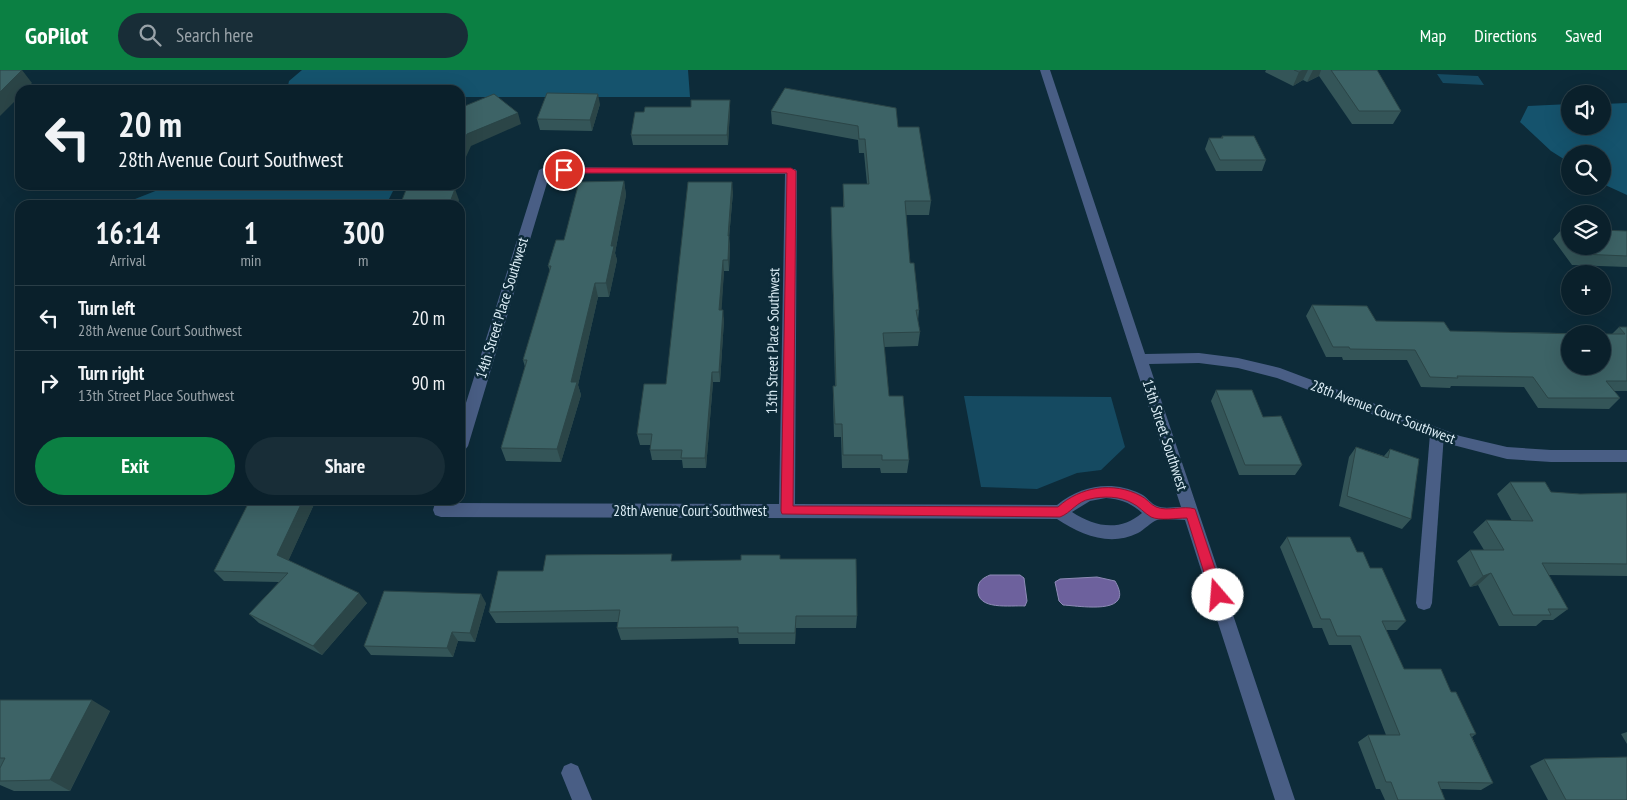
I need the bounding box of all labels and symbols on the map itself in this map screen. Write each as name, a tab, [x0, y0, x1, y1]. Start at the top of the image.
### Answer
pin	[543, 149, 585, 191]
street label: 14th Street Place Southwest	[471, 235, 532, 381]
street label: 13th Street Place Southwest	[762, 268, 783, 414]
street label: 28th Avenue Court Southwest	[1308, 375, 1458, 448]
street label: 13th Street Southwest	[1139, 377, 1192, 493]
street label: 28th Avenue Court Southwest	[613, 501, 767, 520]
position arrow	[1191, 568, 1243, 620]

